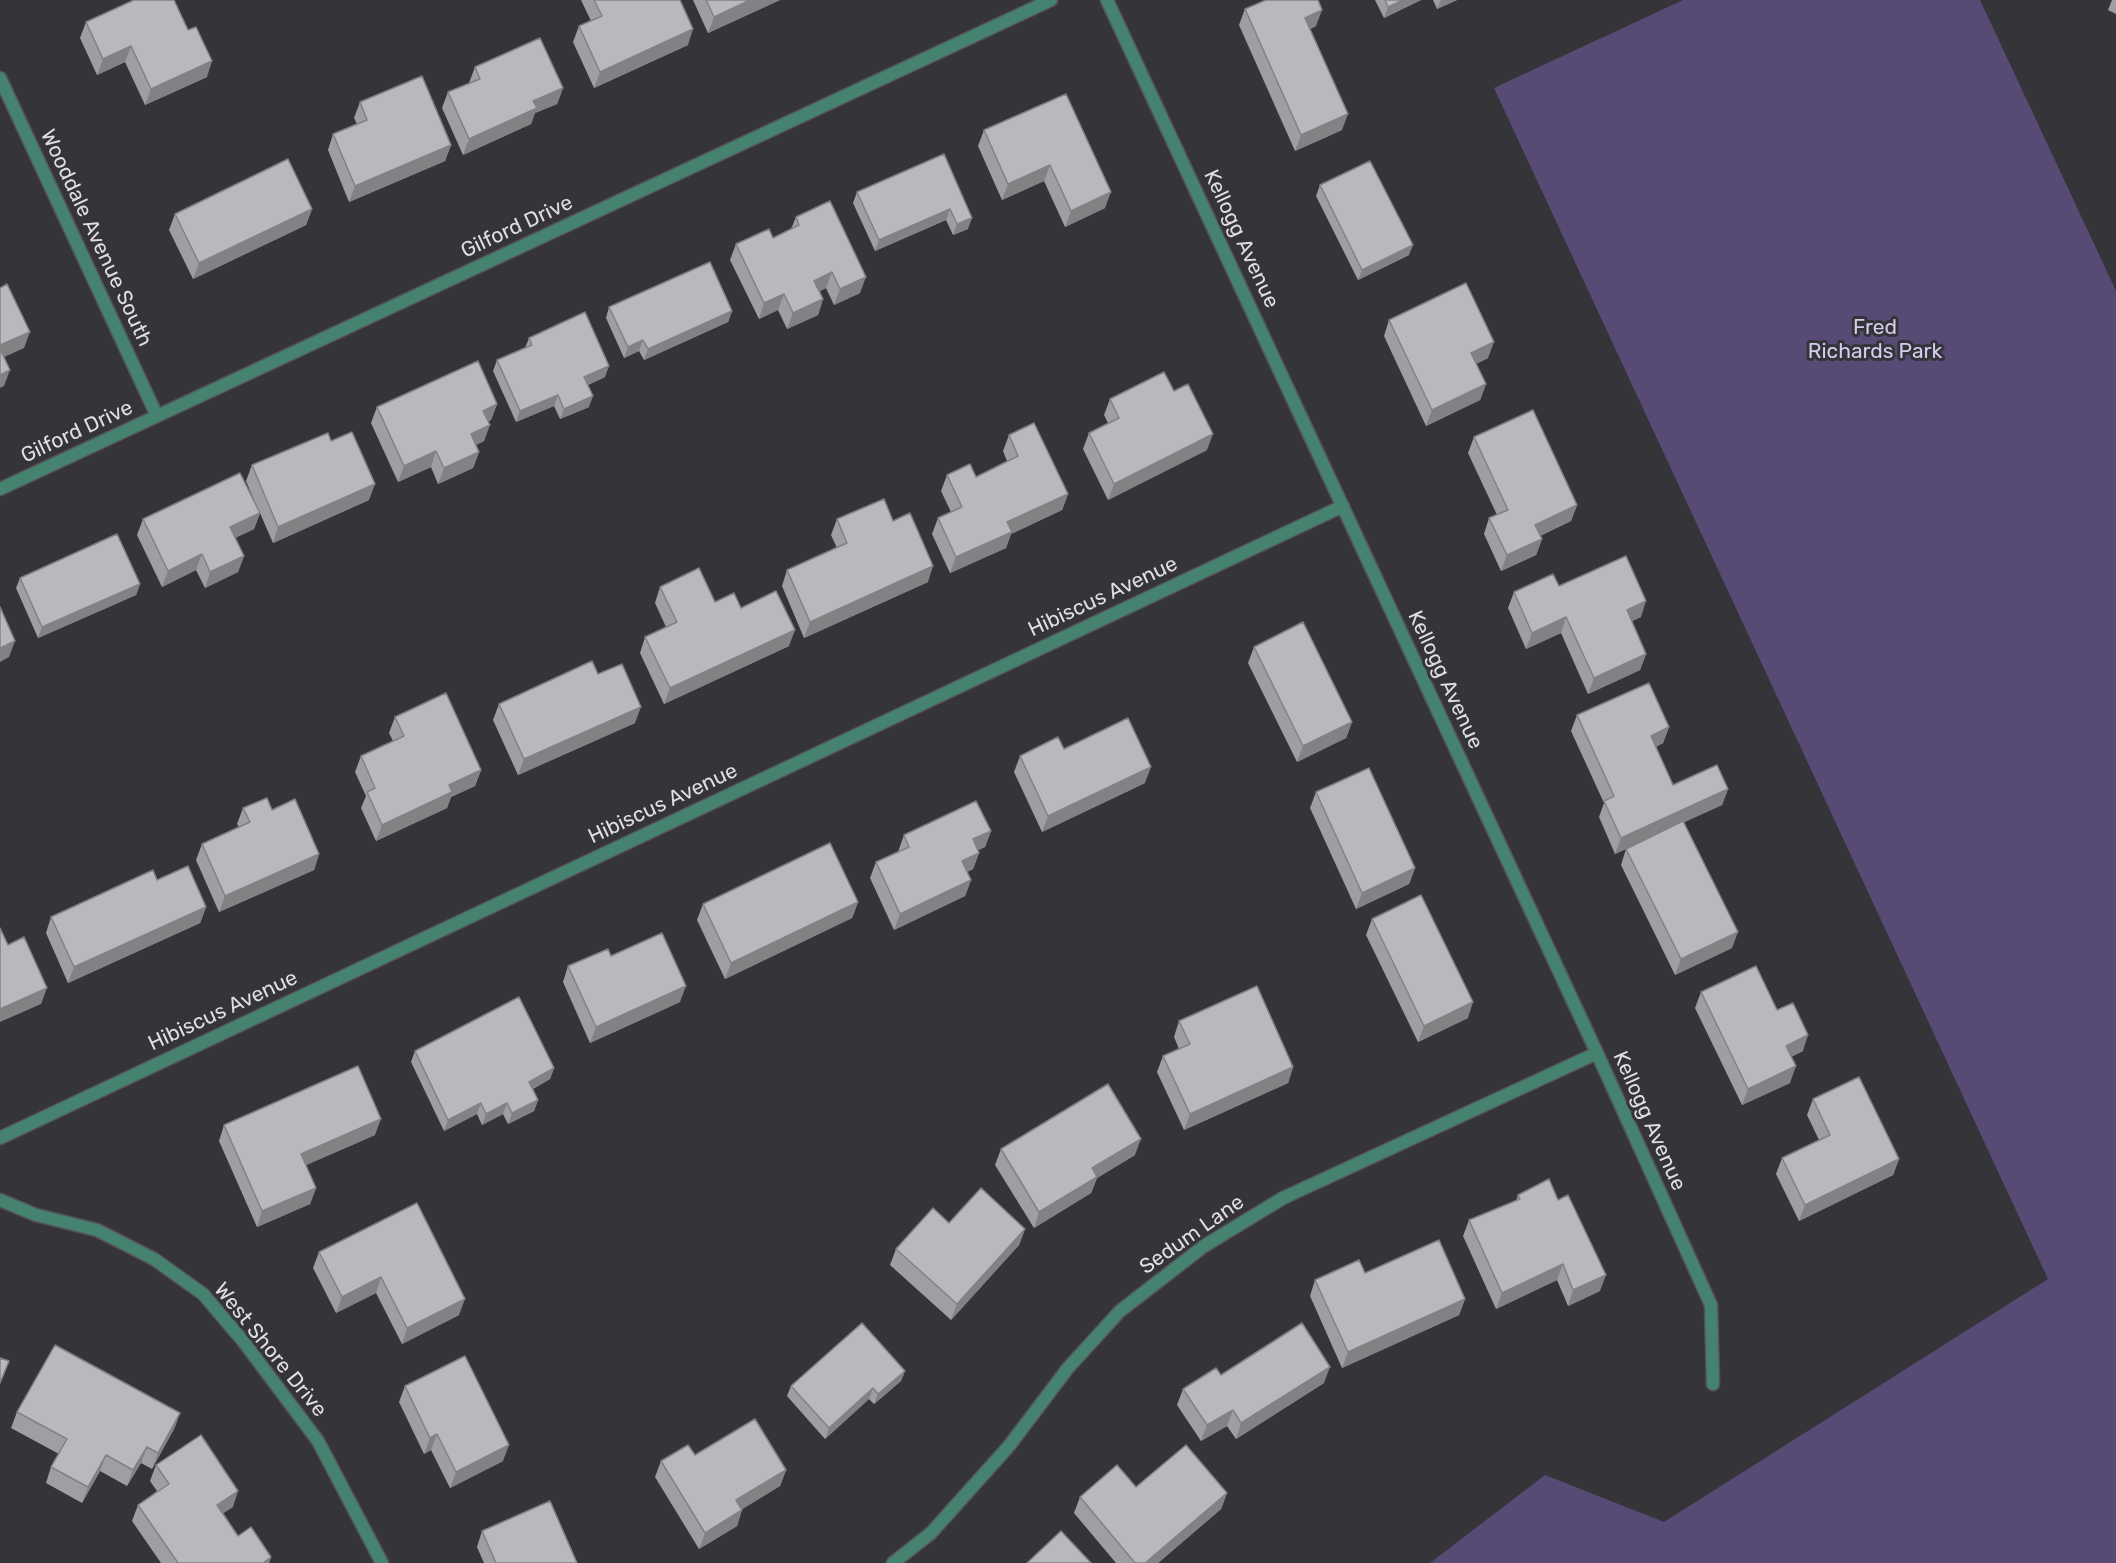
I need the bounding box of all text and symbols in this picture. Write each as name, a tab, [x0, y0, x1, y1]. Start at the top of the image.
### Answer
street label: Wooddale Avenue South	[35, 125, 157, 351]
street label: Kellogg Avenue	[1198, 166, 1284, 312]
street label: Gilford Drive	[457, 190, 577, 264]
park label: Fred Richards Park	[1808, 315, 1942, 365]
street label: Gilford Drive	[17, 395, 137, 469]
street label: Hibiscus Avenue	[1024, 551, 1182, 643]
street label: Kellogg Avenue	[1402, 607, 1488, 753]
street label: Hibiscus Avenue	[584, 758, 742, 850]
street label: Hibiscus Avenue	[144, 965, 302, 1057]
street label: Kellogg Avenue	[1607, 1047, 1691, 1195]
street label: Sedum Lane	[1135, 1190, 1249, 1280]
street label: West Shore Drive	[208, 1278, 332, 1422]

